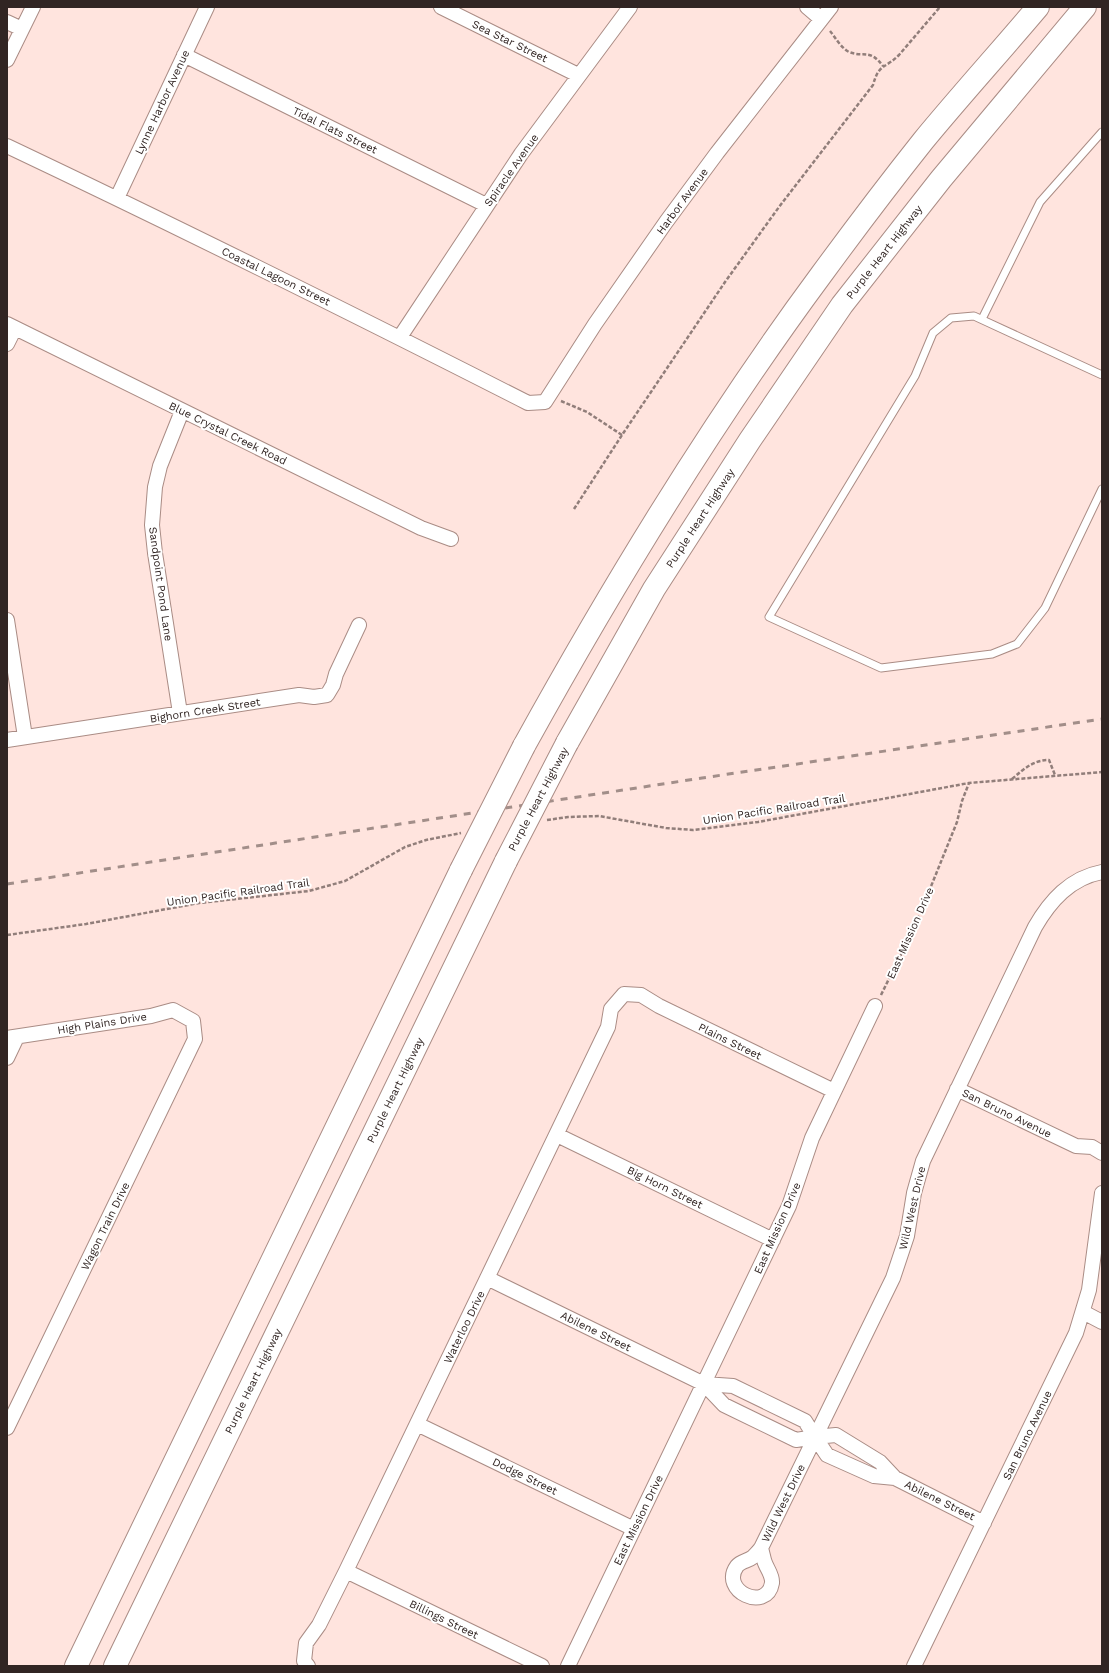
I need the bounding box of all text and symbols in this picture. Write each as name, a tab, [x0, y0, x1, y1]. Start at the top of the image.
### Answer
street label: Sea Star Street	[470, 18, 550, 65]
street label: Lynne Harbor Avenue	[133, 48, 192, 156]
street label: Tidal Flats Street	[290, 104, 380, 157]
street label: Spiracle Avenue	[482, 132, 541, 209]
street label: Harbor Avenue	[654, 166, 711, 237]
street label: Purple Heart Highway	[844, 202, 925, 302]
street label: Coastal Lagoon Street	[219, 244, 333, 309]
street label: Blue Crystal Creek Road	[167, 399, 289, 468]
street label: Purple Heart Highway	[663, 466, 738, 570]
street label: Sandpoint Pond Lane	[146, 526, 175, 642]
street label: Bighorn Creek Street	[149, 695, 262, 726]
street label: Purple Heart Highway	[506, 745, 571, 853]
street label: Union Pacific Railroad Trail	[702, 792, 847, 827]
street label: Union Pacific Railroad Trail	[166, 876, 311, 909]
street label: East Mission Drive	[884, 885, 936, 981]
street label: High Plains Drive	[56, 1010, 148, 1037]
street label: Plains Street	[696, 1021, 764, 1063]
street label: Purple Heart Highway	[364, 1035, 427, 1145]
street label: San Bruno Avenue	[960, 1086, 1054, 1141]
street label: Big Horn Street	[625, 1164, 705, 1212]
street label: Wild West Drive	[897, 1165, 928, 1251]
street label: Wagon Train Drive	[78, 1180, 132, 1272]
street label: East Mission Drive	[751, 1180, 803, 1276]
street label: Waterloo Drive	[441, 1289, 488, 1366]
street label: Abilene Street	[558, 1309, 634, 1354]
street label: Purple Heart Highway	[222, 1326, 285, 1436]
street label: San Bruno Avenue	[1000, 1388, 1055, 1482]
street label: Dodge Street	[490, 1455, 560, 1498]
street label: Wild West Drive	[759, 1462, 808, 1544]
street label: East Mission Drive	[611, 1473, 666, 1567]
street label: Abilene Street	[902, 1478, 978, 1523]
street label: Billings Street	[407, 1597, 481, 1642]

